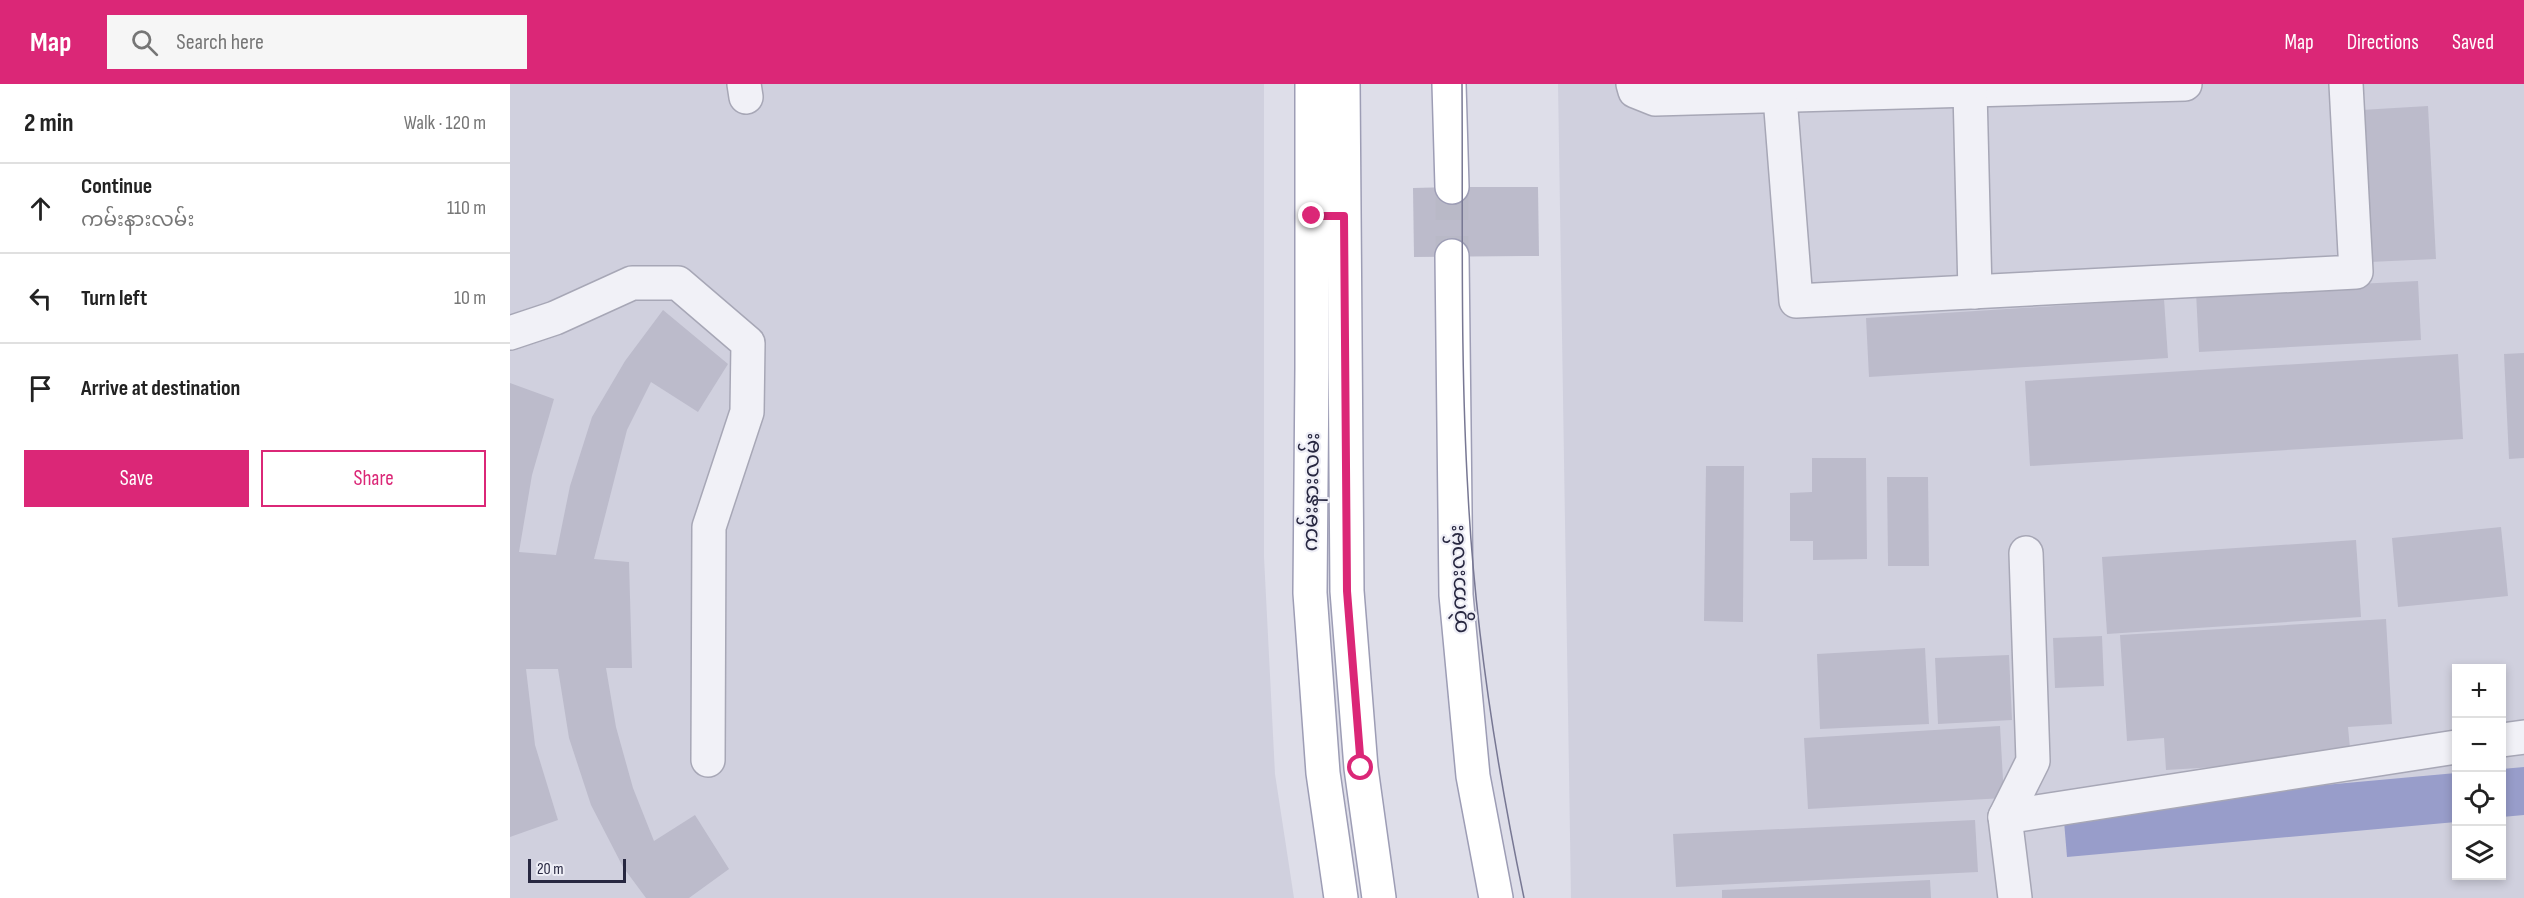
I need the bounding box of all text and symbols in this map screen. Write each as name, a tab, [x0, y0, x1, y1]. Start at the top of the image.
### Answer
search box	[107, 15, 527, 69]
text: Map	[30, 26, 71, 59]
icon: search	[128, 26, 161, 59]
text: Search here	[176, 29, 264, 56]
text: Map	[2284, 30, 2314, 55]
text: Directions	[2347, 30, 2419, 55]
text: Saved	[2452, 30, 2494, 55]
text: 2 min	[24, 108, 74, 139]
text: Walk · 120 m	[404, 111, 486, 135]
text: Continue	[81, 173, 152, 200]
icon: ahead	[24, 192, 57, 225]
text: 110 m	[447, 196, 486, 220]
route end	[1298, 202, 1324, 228]
text: ကမ်းနားလမ်း	[81, 208, 194, 232]
icon: left	[24, 282, 57, 315]
text: Turn left	[81, 285, 147, 312]
text: 10 m	[454, 286, 486, 310]
icon: arrive	[24, 372, 57, 405]
text: Arrive at destination	[81, 375, 240, 402]
street label: ကမ်းနားလမ်း	[1294, 432, 1329, 552]
button: Save	[24, 450, 249, 507]
button: Share	[261, 450, 486, 507]
street label: တွဲကားလမ်း	[1440, 524, 1476, 634]
map controls	[2452, 664, 2506, 880]
button: +	[2452, 664, 2506, 718]
button: −	[2452, 718, 2506, 772]
route start	[1347, 754, 1373, 780]
button: locate	[2452, 772, 2506, 826]
button: layers	[2452, 826, 2506, 880]
scale bar	[528, 856, 626, 884]
text: 20 m	[537, 860, 564, 879]

